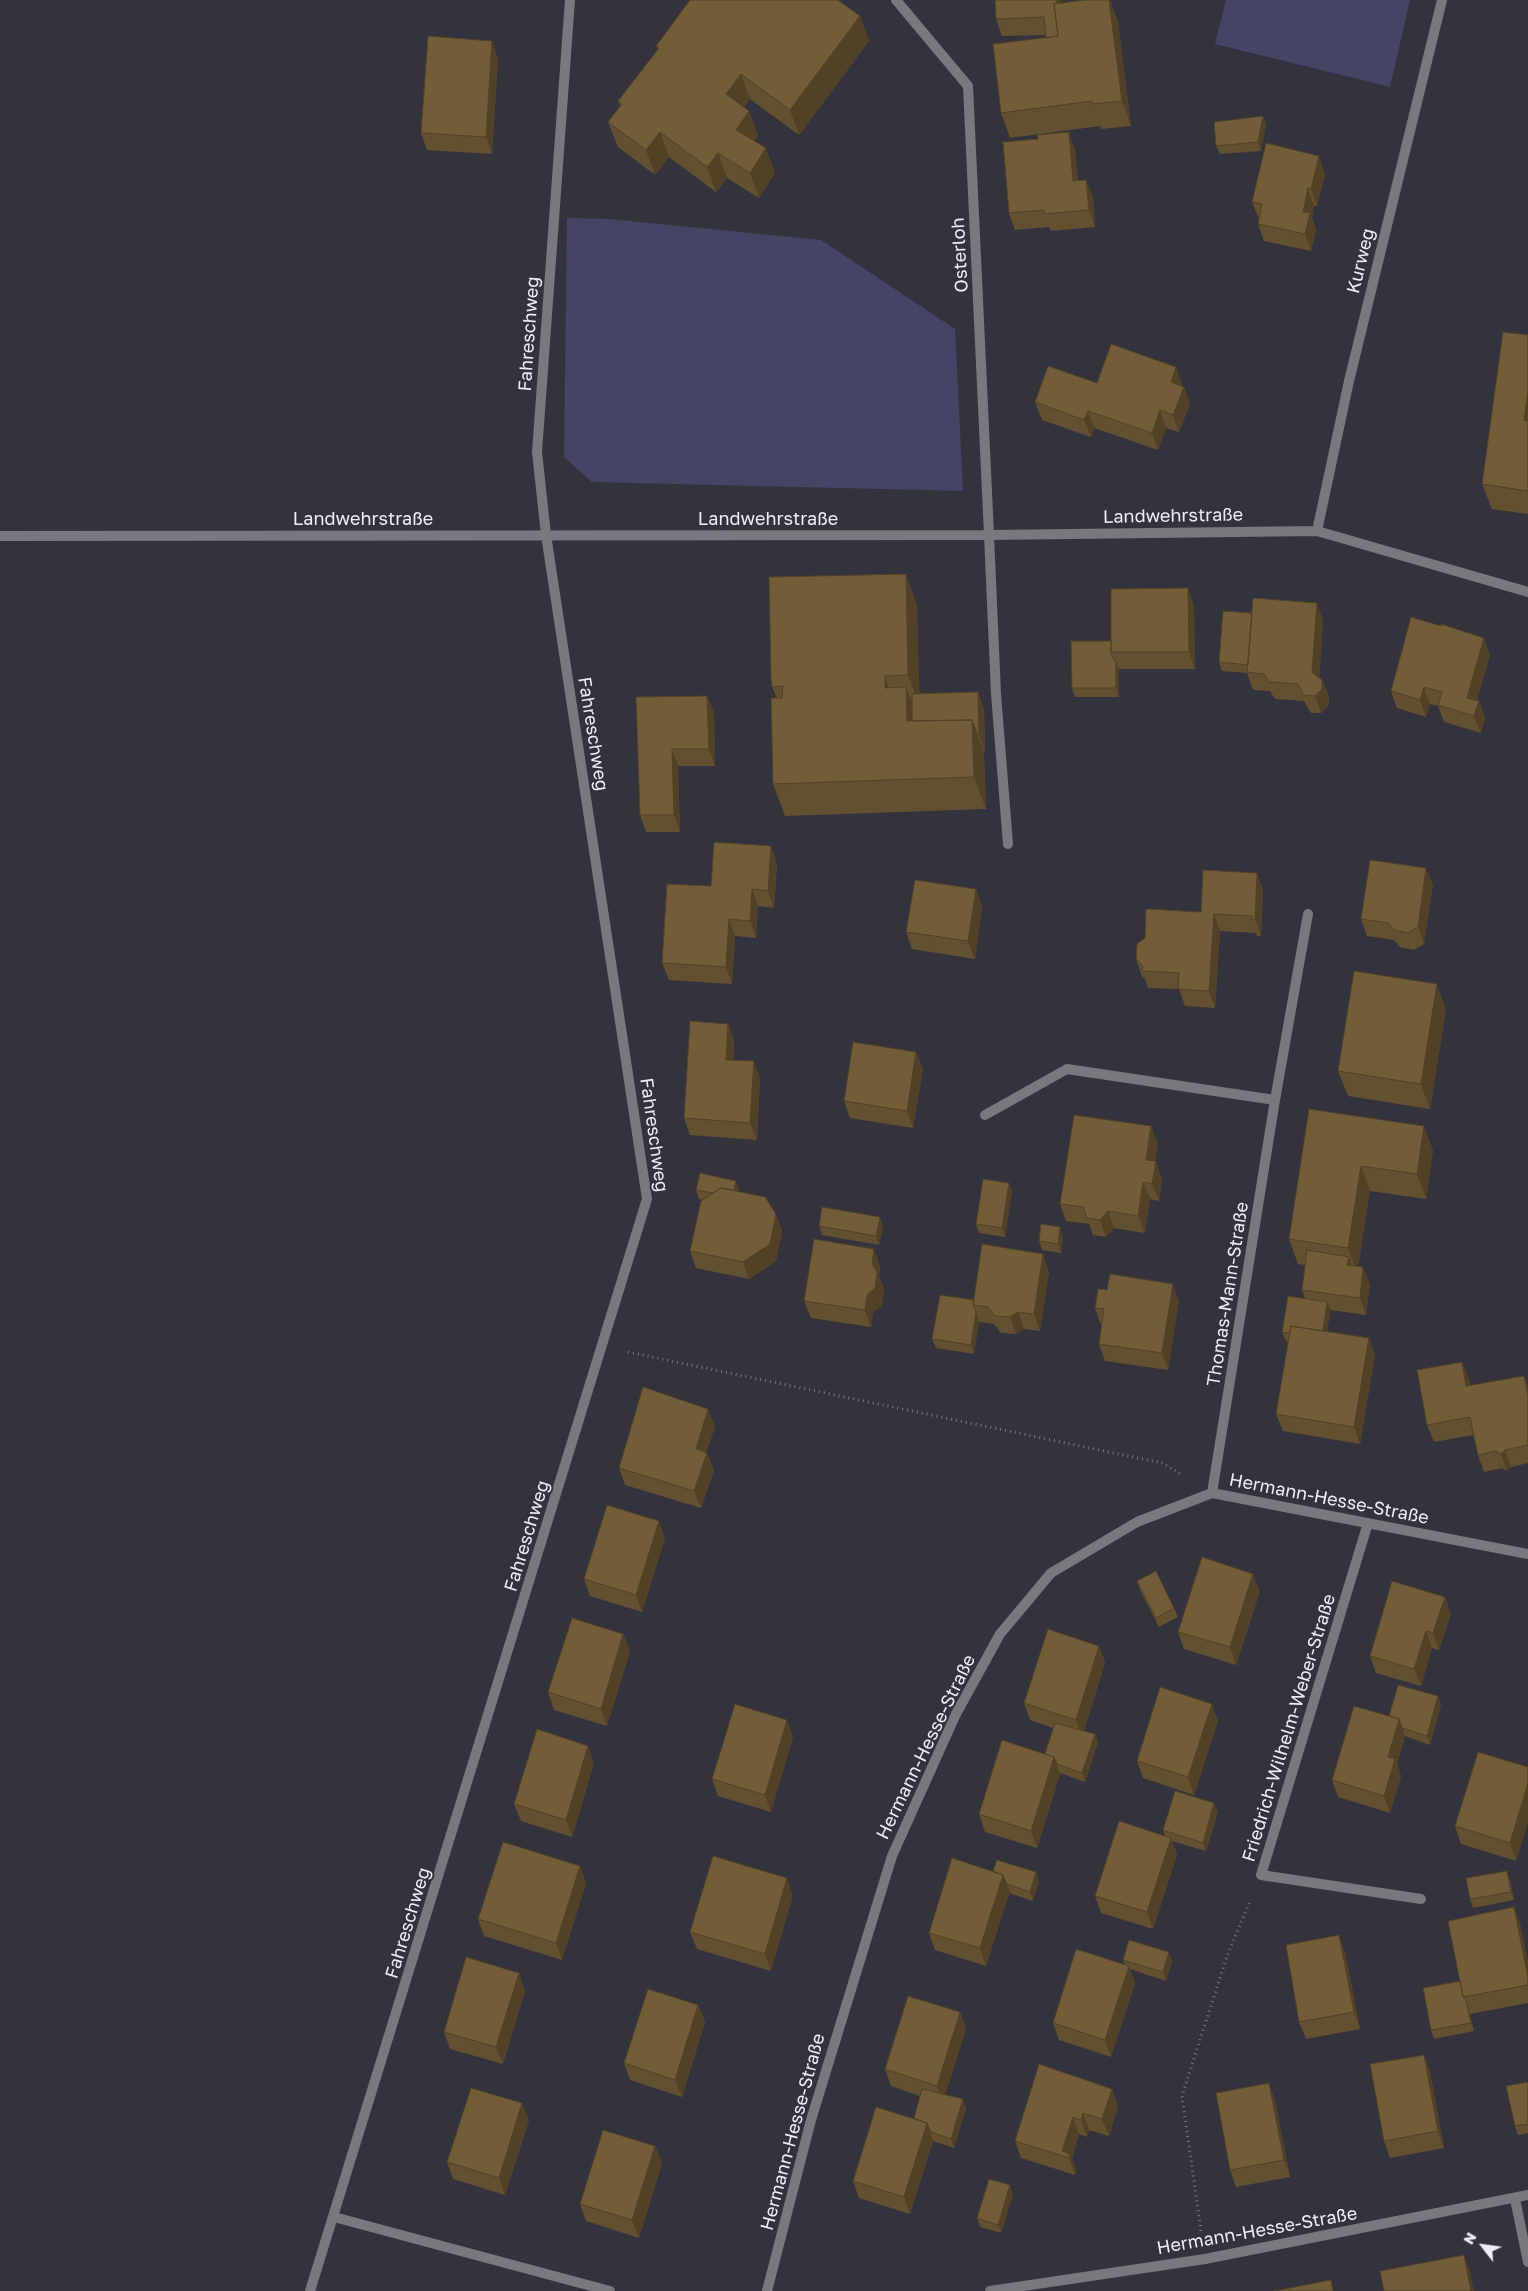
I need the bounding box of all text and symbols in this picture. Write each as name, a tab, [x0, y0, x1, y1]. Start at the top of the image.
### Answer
street label: Osterloh	[947, 217, 973, 293]
street label: Kurweg	[1343, 226, 1379, 296]
street label: Fahreschweg	[514, 276, 544, 392]
street label: Landwehrstraße	[1103, 504, 1243, 528]
street label: Landwehrstraße	[293, 508, 433, 530]
street label: Landwehrstraße	[698, 508, 838, 530]
street label: Fahreschweg	[573, 676, 613, 792]
street label: Fahreschweg	[635, 1077, 673, 1193]
street label: Thomas-Mann-Straße	[1203, 1200, 1253, 1388]
street label: Hermann-Hesse-Straße	[1227, 1469, 1431, 1529]
street label: Fahreschweg	[500, 1478, 554, 1594]
street label: Friedrich-Wilhelm-Weber-Straße	[1238, 1591, 1340, 1865]
street label: Hermann-Hesse-Straße	[872, 1651, 980, 1843]
street label: Fahreschweg	[381, 1865, 435, 1981]
street label: Hermann-Hesse-Straße	[756, 2031, 830, 2233]
street label: Hermann-Hesse-Straße	[1155, 2203, 1359, 2259]
north arrow	[1458, 2221, 1508, 2271]
text: N	[1460, 2229, 1480, 2247]

